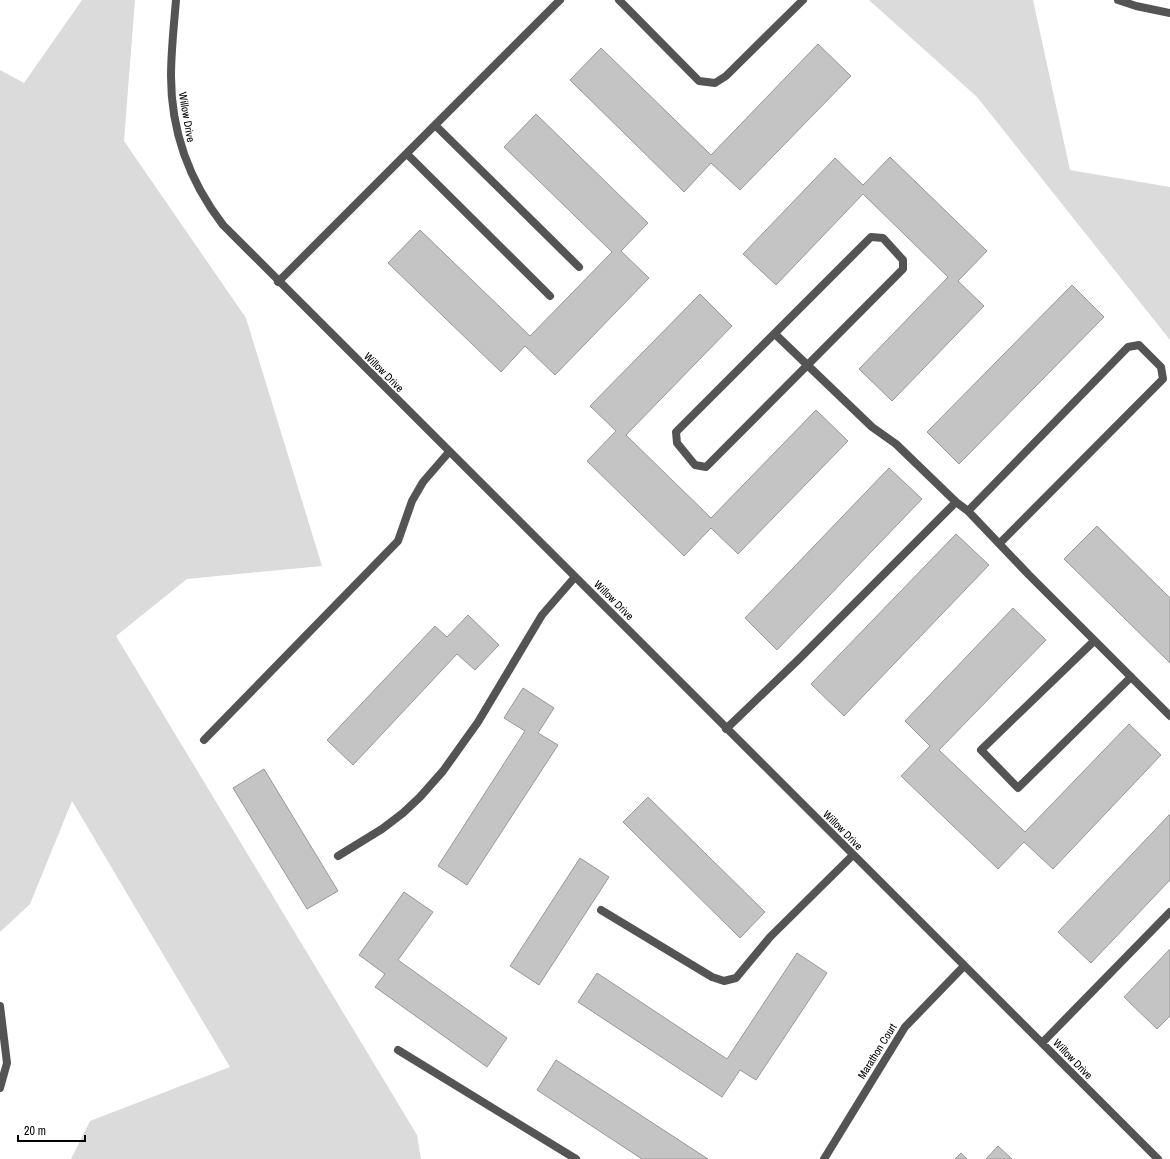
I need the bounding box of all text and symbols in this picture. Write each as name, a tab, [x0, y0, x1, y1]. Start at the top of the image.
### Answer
street label: Willow Drive	[176, 91, 198, 143]
street label: Willow Drive	[361, 349, 407, 395]
street label: Willow Drive	[591, 577, 637, 623]
street label: Willow Drive	[820, 807, 866, 853]
street label: Marathon Court	[854, 1020, 900, 1081]
street label: Willow Drive	[1050, 1036, 1096, 1082]
scale bar	[18, 1117, 85, 1143]
text: 20 m	[24, 1123, 46, 1139]

